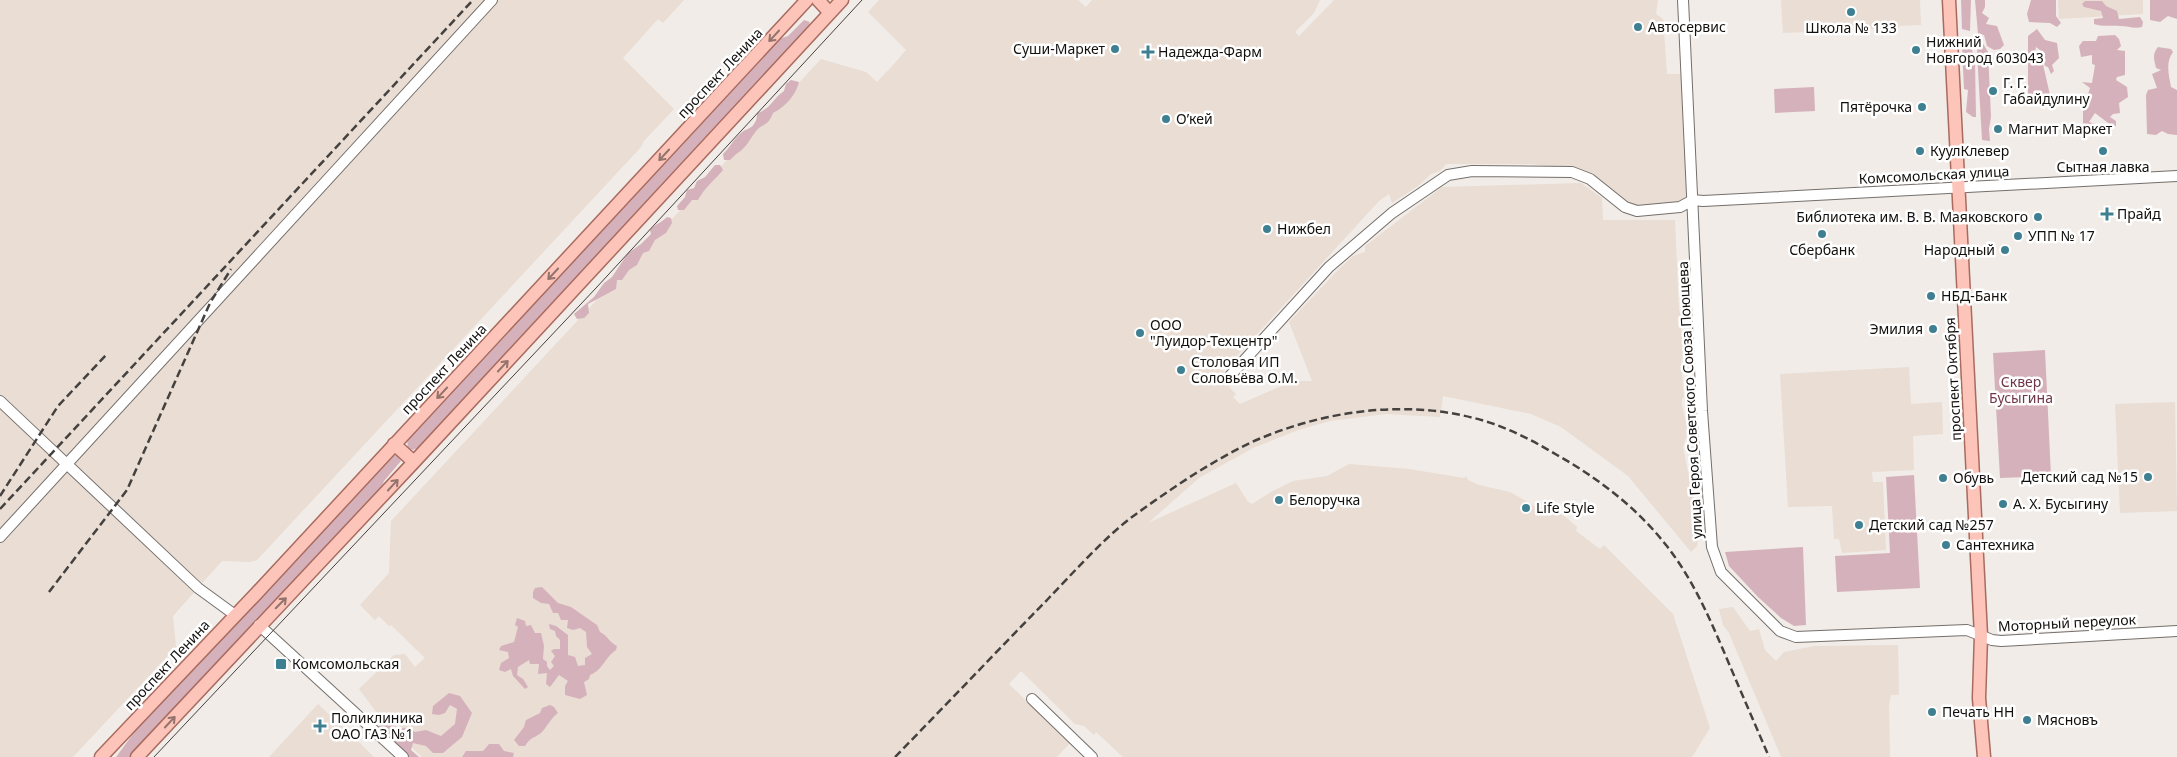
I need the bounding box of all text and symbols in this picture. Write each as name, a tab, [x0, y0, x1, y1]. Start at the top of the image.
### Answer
marker: Школа № 133	[1845, 6, 1857, 18]
place label: Автосервис	[1648, 17, 1726, 36]
place label: Школа № 133	[1805, 18, 1897, 37]
marker: Автосервис	[1632, 21, 1644, 33]
street label: проспект Ленина	[673, 23, 767, 122]
one-way arrow	[768, 29, 780, 42]
place label: Нижний Новгород 603043	[1926, 32, 2044, 67]
place label: Суши-Маркет	[1013, 39, 1105, 58]
place label: Надежда-Фарм	[1158, 42, 1262, 61]
marker: Суши-Маркет	[1109, 43, 1121, 55]
marker: Нижний Новгород 603043	[1910, 44, 1922, 56]
marker: Надежда-Фарм	[1142, 46, 1154, 58]
place label: Г. Г. Габайдулину	[2003, 73, 2091, 108]
marker: Г. Г. Габайдулину	[1987, 85, 1999, 97]
place label: Пятёрочка	[1840, 97, 1912, 116]
marker: Пятёрочка	[1916, 101, 1928, 113]
place label: О’кей	[1176, 109, 1213, 128]
marker: О’кей	[1160, 113, 1172, 125]
place label: Магнит Маркет	[2008, 119, 2113, 138]
marker: Магнит Маркет	[1992, 123, 2004, 135]
place label: КуулКлевер	[1930, 141, 2009, 160]
marker: КуулКлевер	[1914, 145, 1926, 157]
marker: Сытная лавка	[2097, 145, 2109, 157]
one-way arrow	[658, 149, 670, 162]
place label: Сытная лавка	[2056, 157, 2150, 176]
street label: Комсомольская улица	[1858, 161, 2010, 188]
place label: Прайд	[2117, 204, 2161, 223]
place label: Библиотека им. В. В. Маяковского	[1796, 207, 2028, 226]
marker: Прайд	[2101, 208, 2113, 220]
marker: Библиотека им. В. В. Маяковского	[2032, 211, 2044, 223]
place label: Нижбел	[1277, 219, 1331, 238]
marker: Нижбел	[1261, 223, 1273, 235]
place label: УПП № 17	[2028, 226, 2095, 245]
marker: Сбербанк	[1816, 228, 1828, 240]
marker: УПП № 17	[2012, 230, 2024, 242]
place label: Сбербанк	[1789, 240, 1855, 259]
place label: Народный	[1924, 240, 1995, 259]
marker: Народный	[1999, 244, 2011, 256]
street label: улица Героя Советского Союза Поющева	[1673, 261, 1706, 539]
one-way arrow	[547, 268, 559, 280]
place label: НБД-Банк	[1941, 286, 2008, 305]
marker: НБД-Банк	[1925, 290, 1937, 302]
place label: ООО "Луидор-Техцентр"	[1150, 315, 1278, 350]
street label: проспект Октября	[1940, 317, 1965, 441]
street label: проспект Ленина	[397, 319, 491, 418]
place label: Эмилия	[1870, 319, 1923, 338]
marker: Эмилия	[1927, 323, 1939, 335]
marker: ООО "Луидор-Техцентр"	[1134, 327, 1146, 339]
place label: Столовая ИП Соловьёва О.М.	[1191, 352, 1298, 387]
one-way arrow	[497, 359, 509, 372]
marker: Столовая ИП Соловьёва О.М.	[1175, 364, 1187, 376]
park label: Сквер Бусыгина	[1989, 372, 2053, 407]
one-way arrow	[436, 386, 448, 399]
place label: Детский сад №15	[2021, 467, 2138, 486]
place label: Обувь	[1953, 468, 1994, 487]
marker: Детский сад №15	[2142, 471, 2154, 483]
marker: Обувь	[1937, 472, 1949, 484]
one-way arrow	[387, 479, 399, 491]
place label: Белоручка	[1289, 490, 1360, 509]
marker: Белоручка	[1273, 494, 1285, 506]
place label: А. Х. Бусыгину	[2013, 494, 2109, 513]
place label: Life Style	[1536, 498, 1595, 517]
marker: А. Х. Бусыгину	[1997, 498, 2009, 510]
marker: Life Style	[1520, 502, 1532, 514]
place label: Детский сад №257	[1869, 515, 1994, 534]
marker: Детский сад №257	[1853, 519, 1865, 531]
place label: Сантехника	[1956, 535, 2035, 554]
marker: Сантехника	[1940, 539, 1952, 551]
one-way arrow	[275, 597, 287, 609]
street label: Моторный переулок	[1998, 609, 2137, 636]
street label: проспект Ленина	[120, 615, 214, 714]
place label: Комсомольская	[292, 654, 399, 673]
marker: Комсомольская	[274, 657, 288, 671]
place label: Печать НН	[1942, 702, 2014, 721]
marker: Печать НН	[1926, 706, 1938, 718]
place label: Поликлиника ОАО ГАЗ №1	[331, 708, 423, 743]
place label: Мясновъ	[2037, 710, 2098, 729]
marker: Мясновъ	[2021, 714, 2033, 726]
one-way arrow	[164, 715, 176, 728]
marker: Поликлиника ОАО ГАЗ №1	[313, 719, 327, 733]

